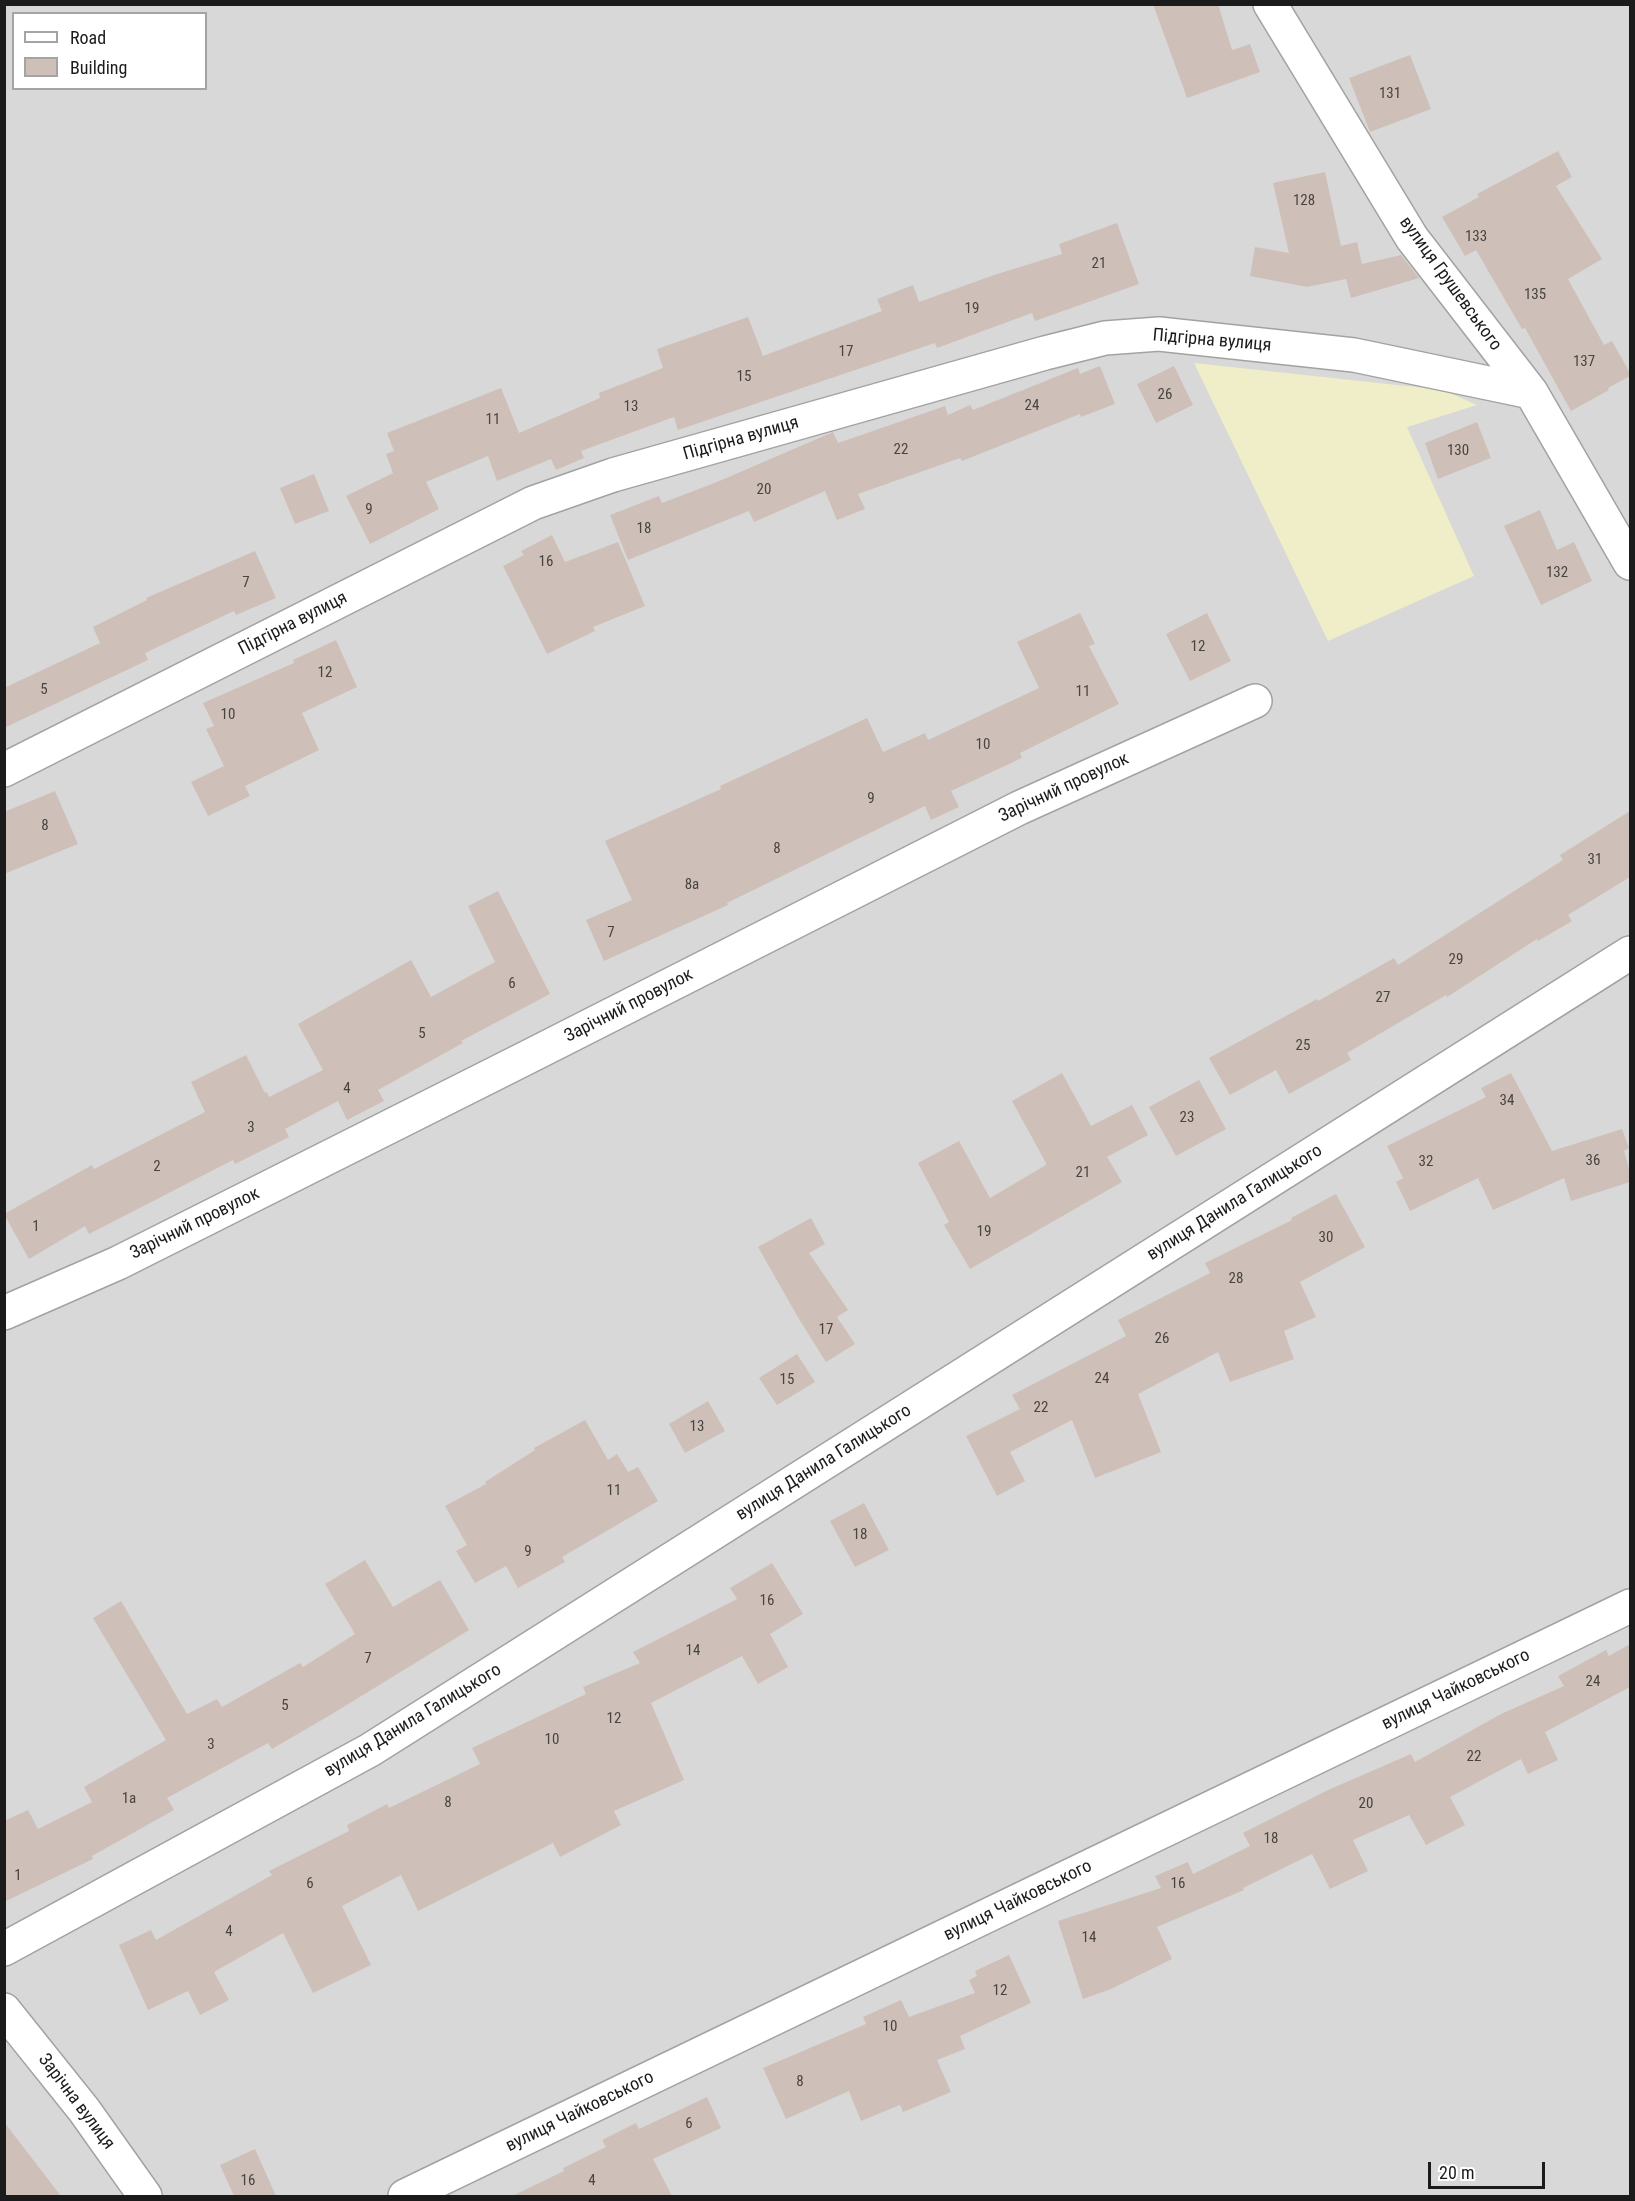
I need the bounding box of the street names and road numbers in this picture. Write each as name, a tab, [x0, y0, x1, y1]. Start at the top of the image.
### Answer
street label: вулиця Грушевського	[1394, 213, 1506, 355]
street label: Підгірна вулиця	[1152, 325, 1272, 357]
street label: Підгірна вулиця	[681, 412, 801, 466]
street label: Підгірна вулиця	[235, 587, 351, 661]
street label: Зарічний провулок	[995, 748, 1133, 828]
street label: Зарічний провулок	[561, 964, 697, 1048]
street label: вулиця Данила Галицького	[1143, 1140, 1327, 1266]
street label: Зарічний провулок	[127, 1183, 263, 1265]
street label: вулиця Данила Галицького	[732, 1400, 916, 1526]
street label: вулиця Чайковського	[1378, 1645, 1534, 1735]
street label: вулиця Данила Галицького	[321, 1660, 505, 1782]
street label: вулиця Чайковського	[940, 1856, 1096, 1946]
street label: Зарічна вулиця	[33, 2050, 119, 2154]
street label: вулиця Чайковського	[502, 2067, 658, 2157]

